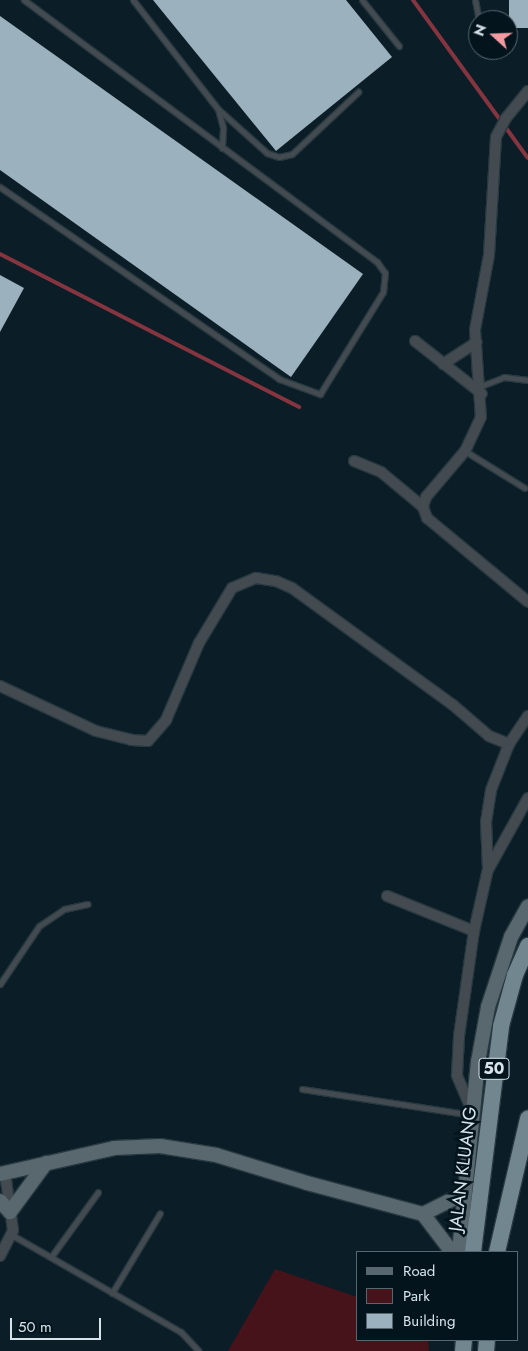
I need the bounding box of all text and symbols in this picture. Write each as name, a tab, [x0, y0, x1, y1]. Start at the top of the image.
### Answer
north arrow	[468, 10, 518, 60]
text: N	[469, 22, 491, 39]
road number: 50	[478, 1056, 510, 1082]
street label: JALAN KLUANG	[445, 1105, 481, 1233]
legend	[356, 1251, 518, 1341]
text: Road	[403, 1260, 435, 1282]
text: Park	[403, 1285, 430, 1307]
scale bar	[12, 1308, 104, 1340]
text: Building	[403, 1310, 455, 1332]
text: 50 m	[18, 1316, 52, 1338]

